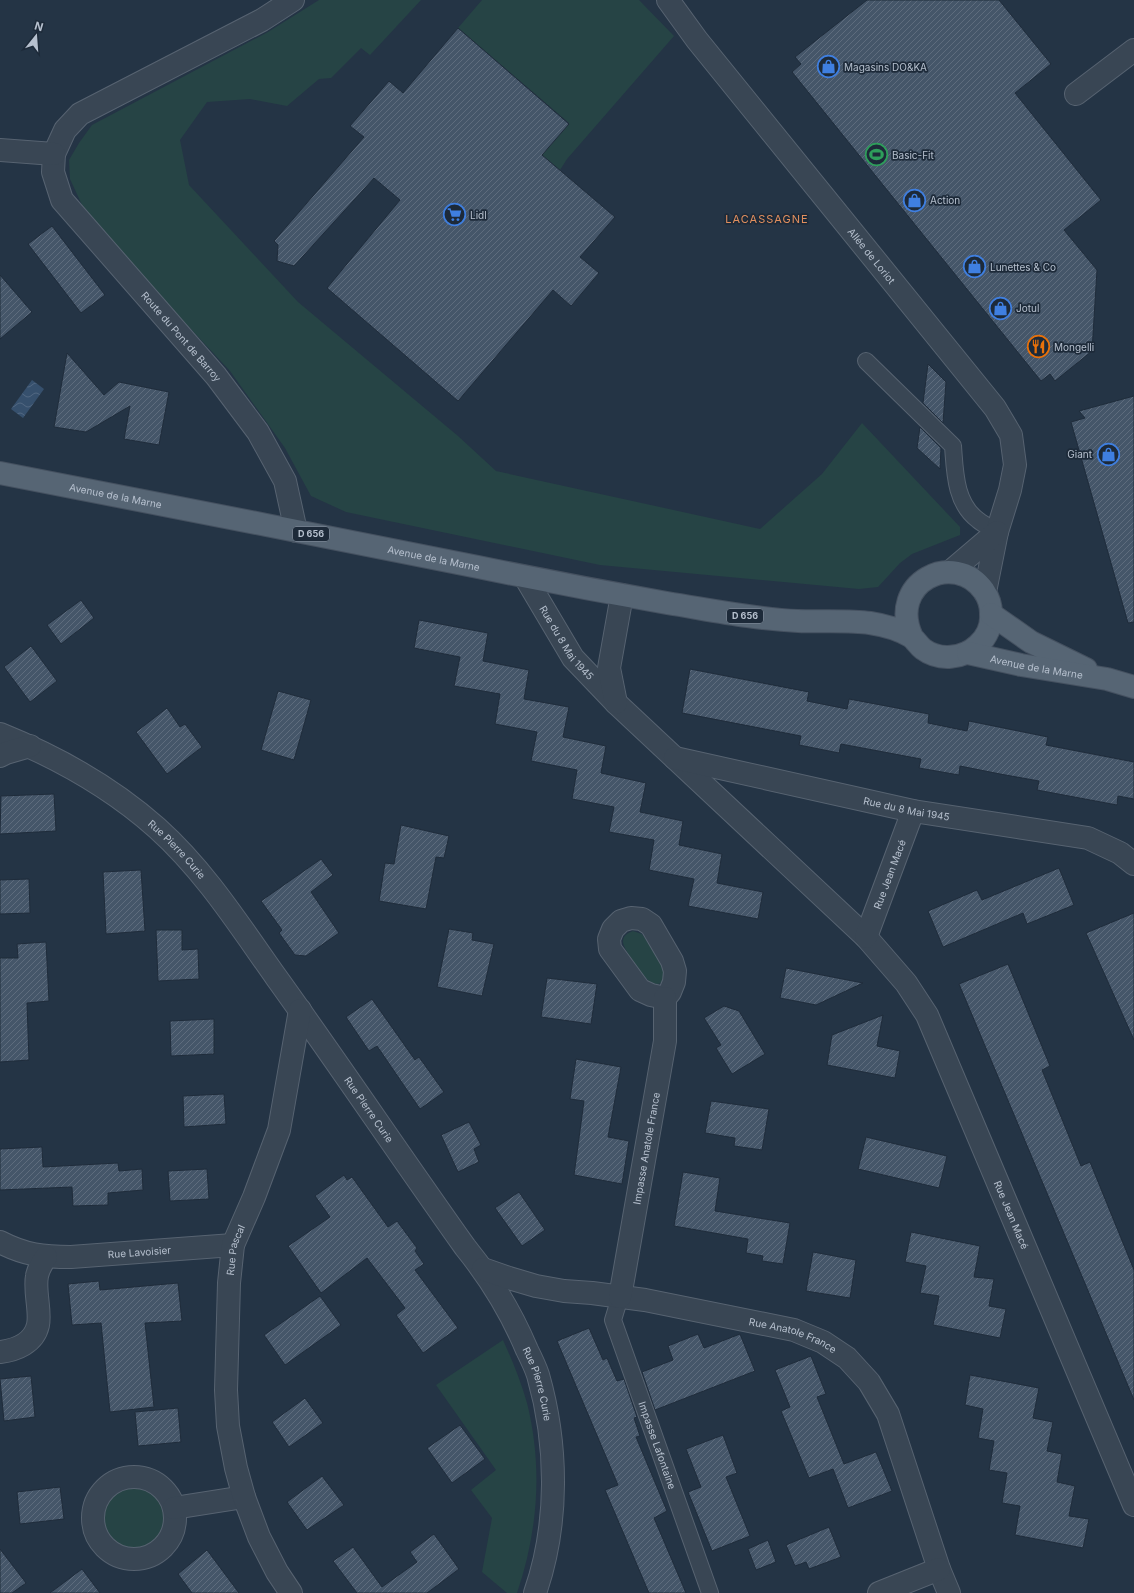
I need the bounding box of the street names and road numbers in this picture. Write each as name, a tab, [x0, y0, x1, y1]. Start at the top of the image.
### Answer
street label: Allée de Loriot	[846, 225, 898, 287]
street label: Route du Pont de Barroy	[139, 289, 224, 384]
street label: Avenue de la Marne	[68, 481, 163, 510]
road number: D 656	[293, 527, 329, 541]
street label: Avenue de la Marne	[387, 543, 481, 573]
street label: Rue du 8 Mai 1945	[537, 603, 596, 682]
road number: D 656	[727, 609, 763, 623]
street label: Avenue de la Marne	[989, 652, 1084, 681]
street label: Rue du 8 Mai 1945	[862, 794, 950, 823]
street label: Rue Pierre Curie	[146, 817, 208, 881]
street label: Rue Jean Macé	[871, 838, 908, 911]
street label: Rue Pierre Curie	[342, 1074, 396, 1145]
street label: Impasse Anatole France	[630, 1091, 662, 1205]
street label: Rue Jean Macé	[992, 1179, 1031, 1251]
street label: Rue Pascal	[224, 1223, 247, 1276]
street label: Rue Lavoisier	[107, 1244, 172, 1260]
street label: Rue Anatole France	[748, 1315, 839, 1355]
street label: Rue Pierre Curie	[520, 1345, 554, 1422]
street label: Impasse Lafontaine	[636, 1400, 679, 1491]

